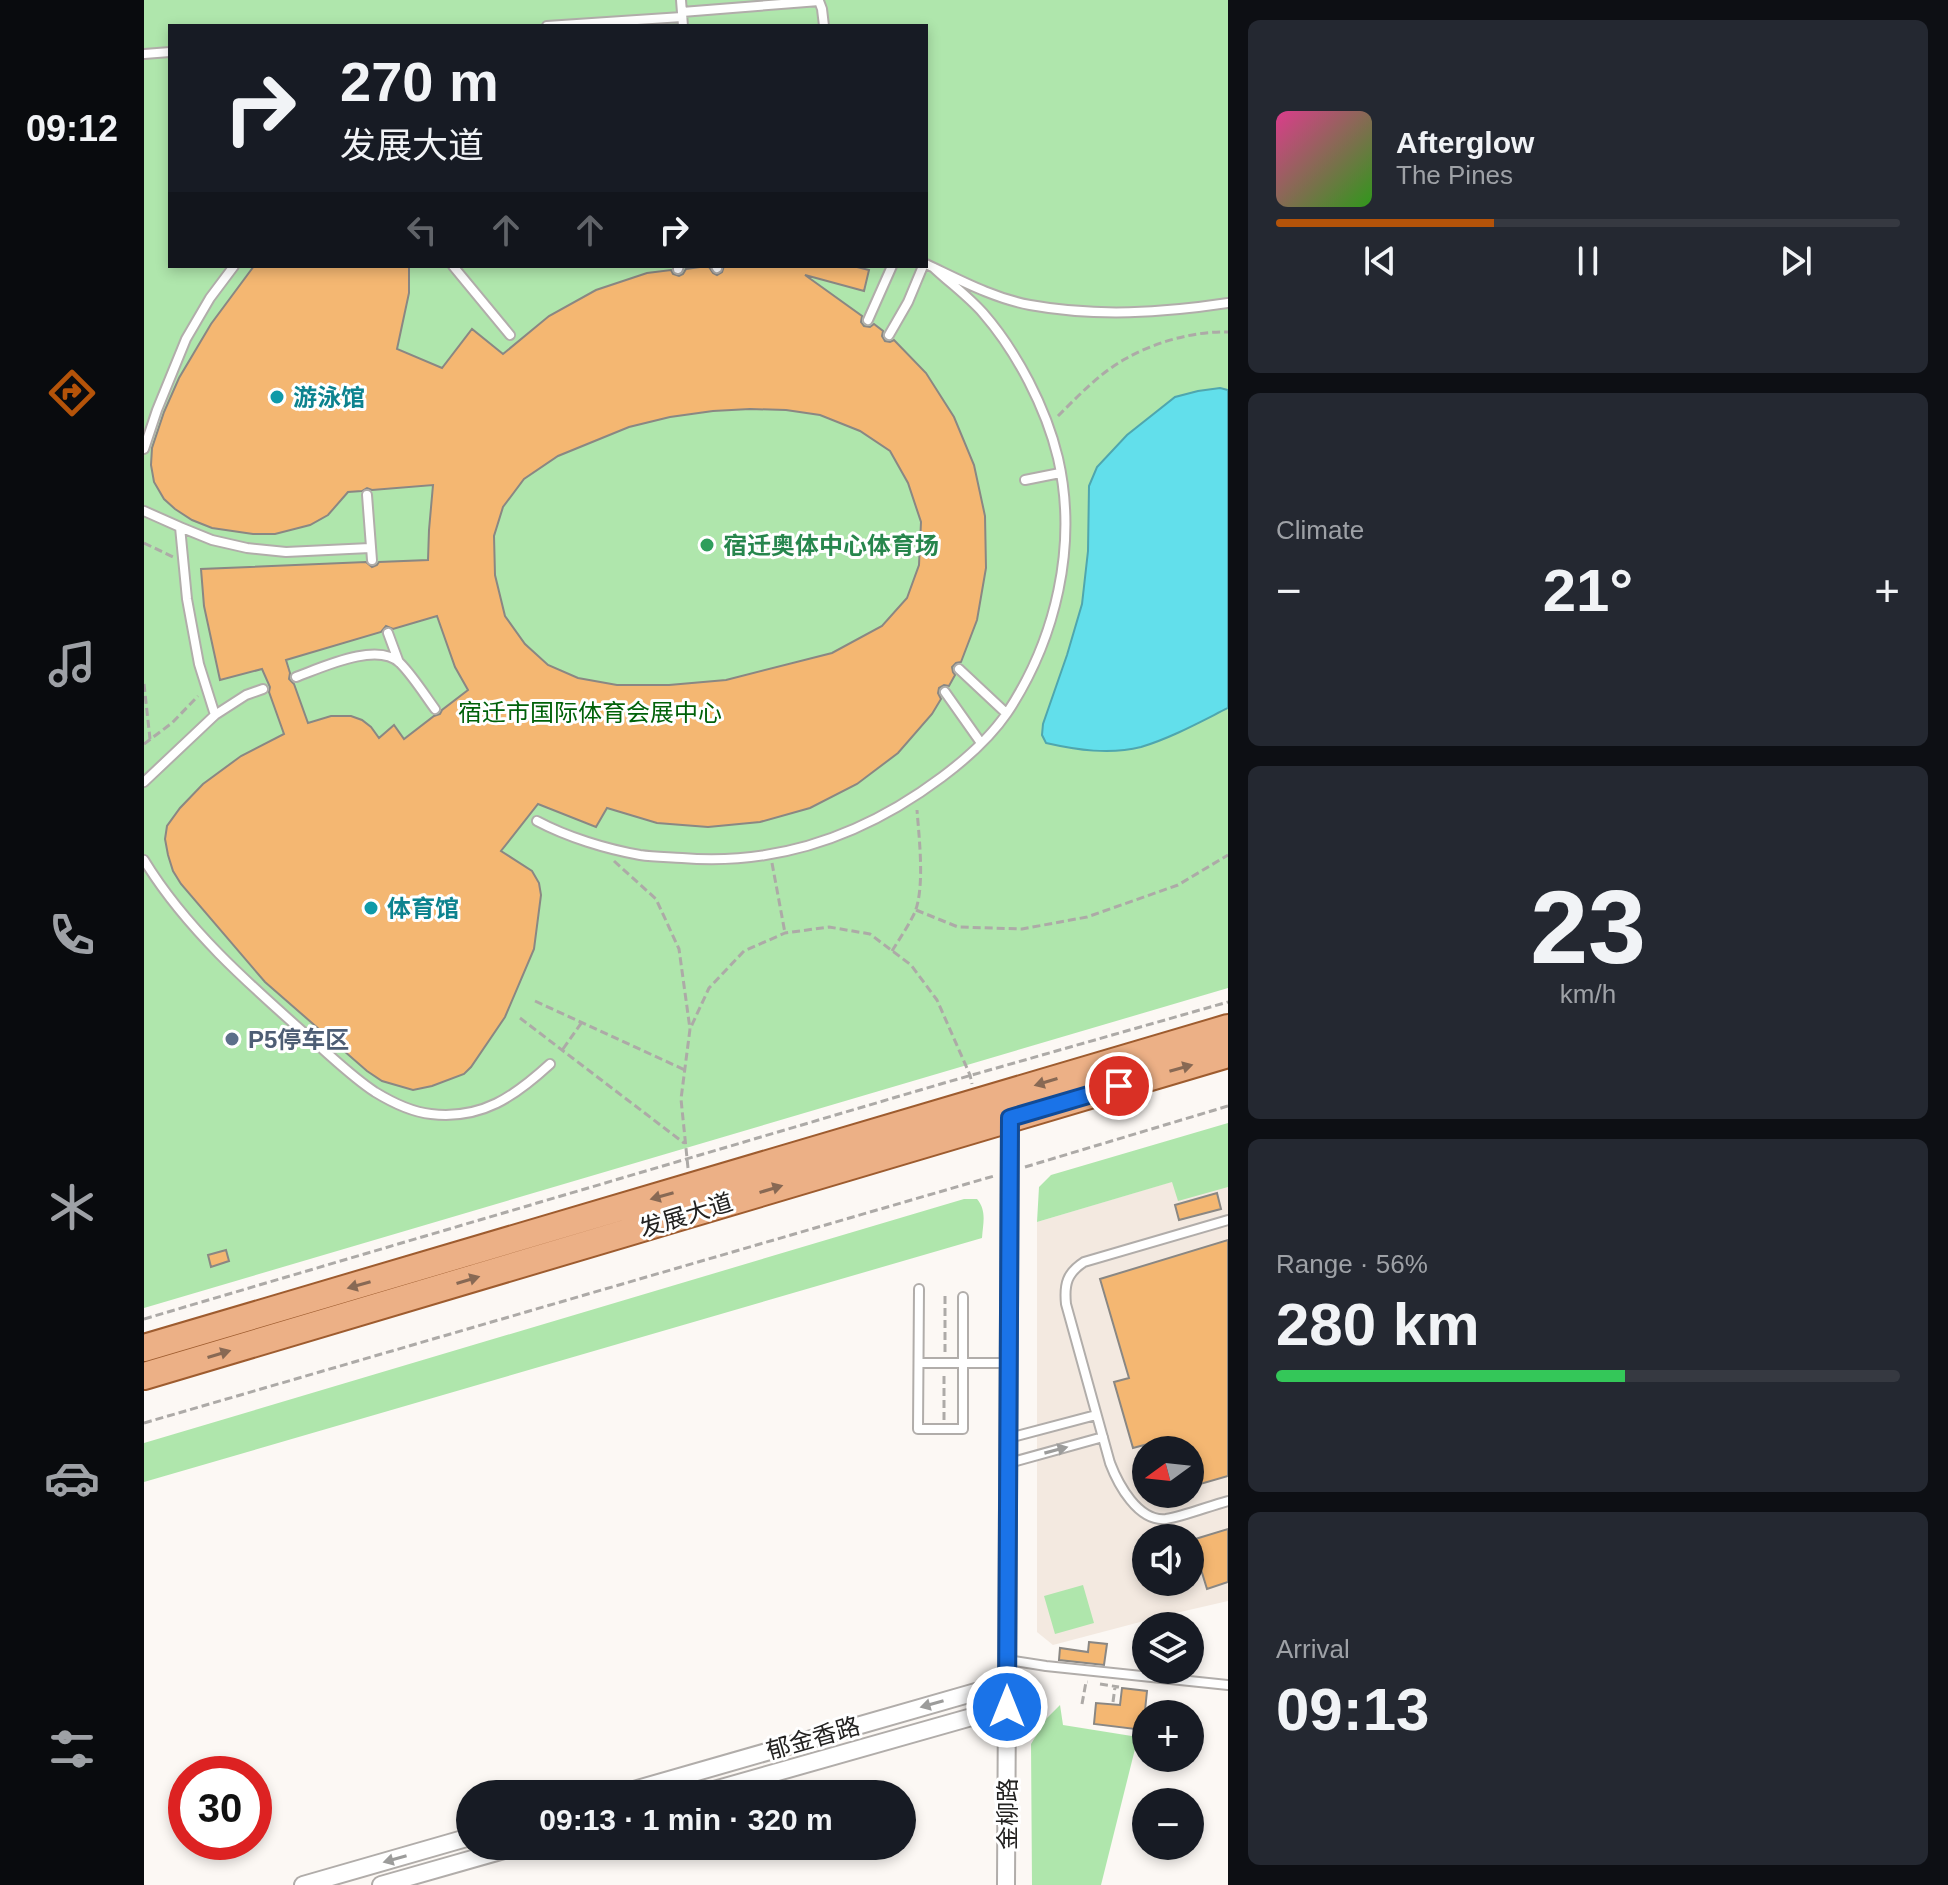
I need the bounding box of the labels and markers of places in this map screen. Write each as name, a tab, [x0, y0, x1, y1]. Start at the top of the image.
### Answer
place label: 游泳馆	[293, 384, 365, 411]
marker: 游泳馆	[268, 388, 286, 406]
place label: 宿迁奥体中心体育场	[723, 532, 939, 559]
marker: 宿迁奥体中心体育场	[698, 536, 716, 554]
place label: 体育馆	[387, 895, 459, 922]
marker: 体育馆	[362, 899, 380, 917]
place label: P5停车区	[248, 1026, 349, 1053]
marker: P5停车区	[223, 1030, 241, 1048]
pin	[1085, 1052, 1153, 1120]

